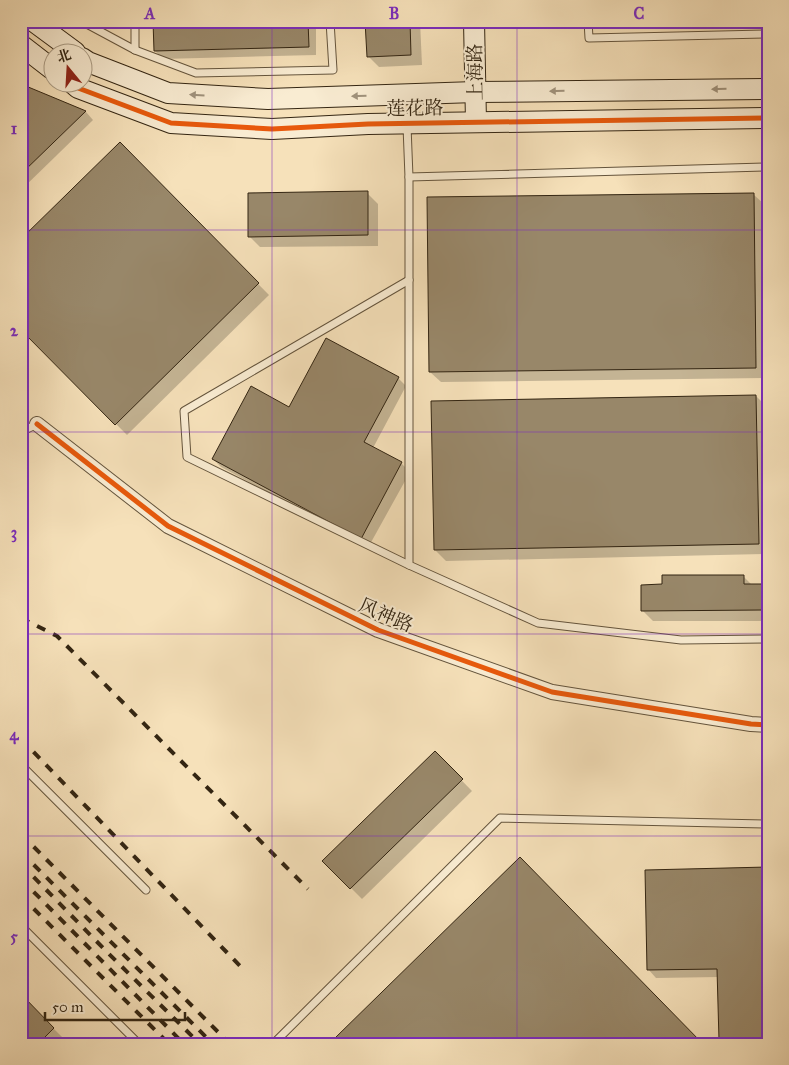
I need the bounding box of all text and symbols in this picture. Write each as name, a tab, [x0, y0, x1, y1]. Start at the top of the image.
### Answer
text: A	[144, 4, 156, 23]
text: B	[389, 4, 399, 23]
text: C	[634, 4, 645, 23]
north arrow	[42, 42, 92, 92]
street label: 上海路	[463, 43, 487, 101]
text: 北	[55, 46, 73, 66]
one-way arrow	[711, 85, 727, 93]
one-way arrow	[548, 87, 564, 95]
one-way arrow	[188, 90, 204, 98]
one-way arrow	[351, 92, 367, 100]
street label: 莲花路	[386, 96, 444, 120]
text: 1	[11, 119, 18, 138]
text: 2	[10, 321, 19, 340]
text: 3	[11, 523, 17, 543]
street label: 风神路	[355, 593, 417, 637]
text: 4	[10, 725, 20, 745]
text: 5	[10, 927, 18, 946]
scale bar	[45, 990, 185, 1022]
text: 50 m	[52, 998, 84, 1016]

